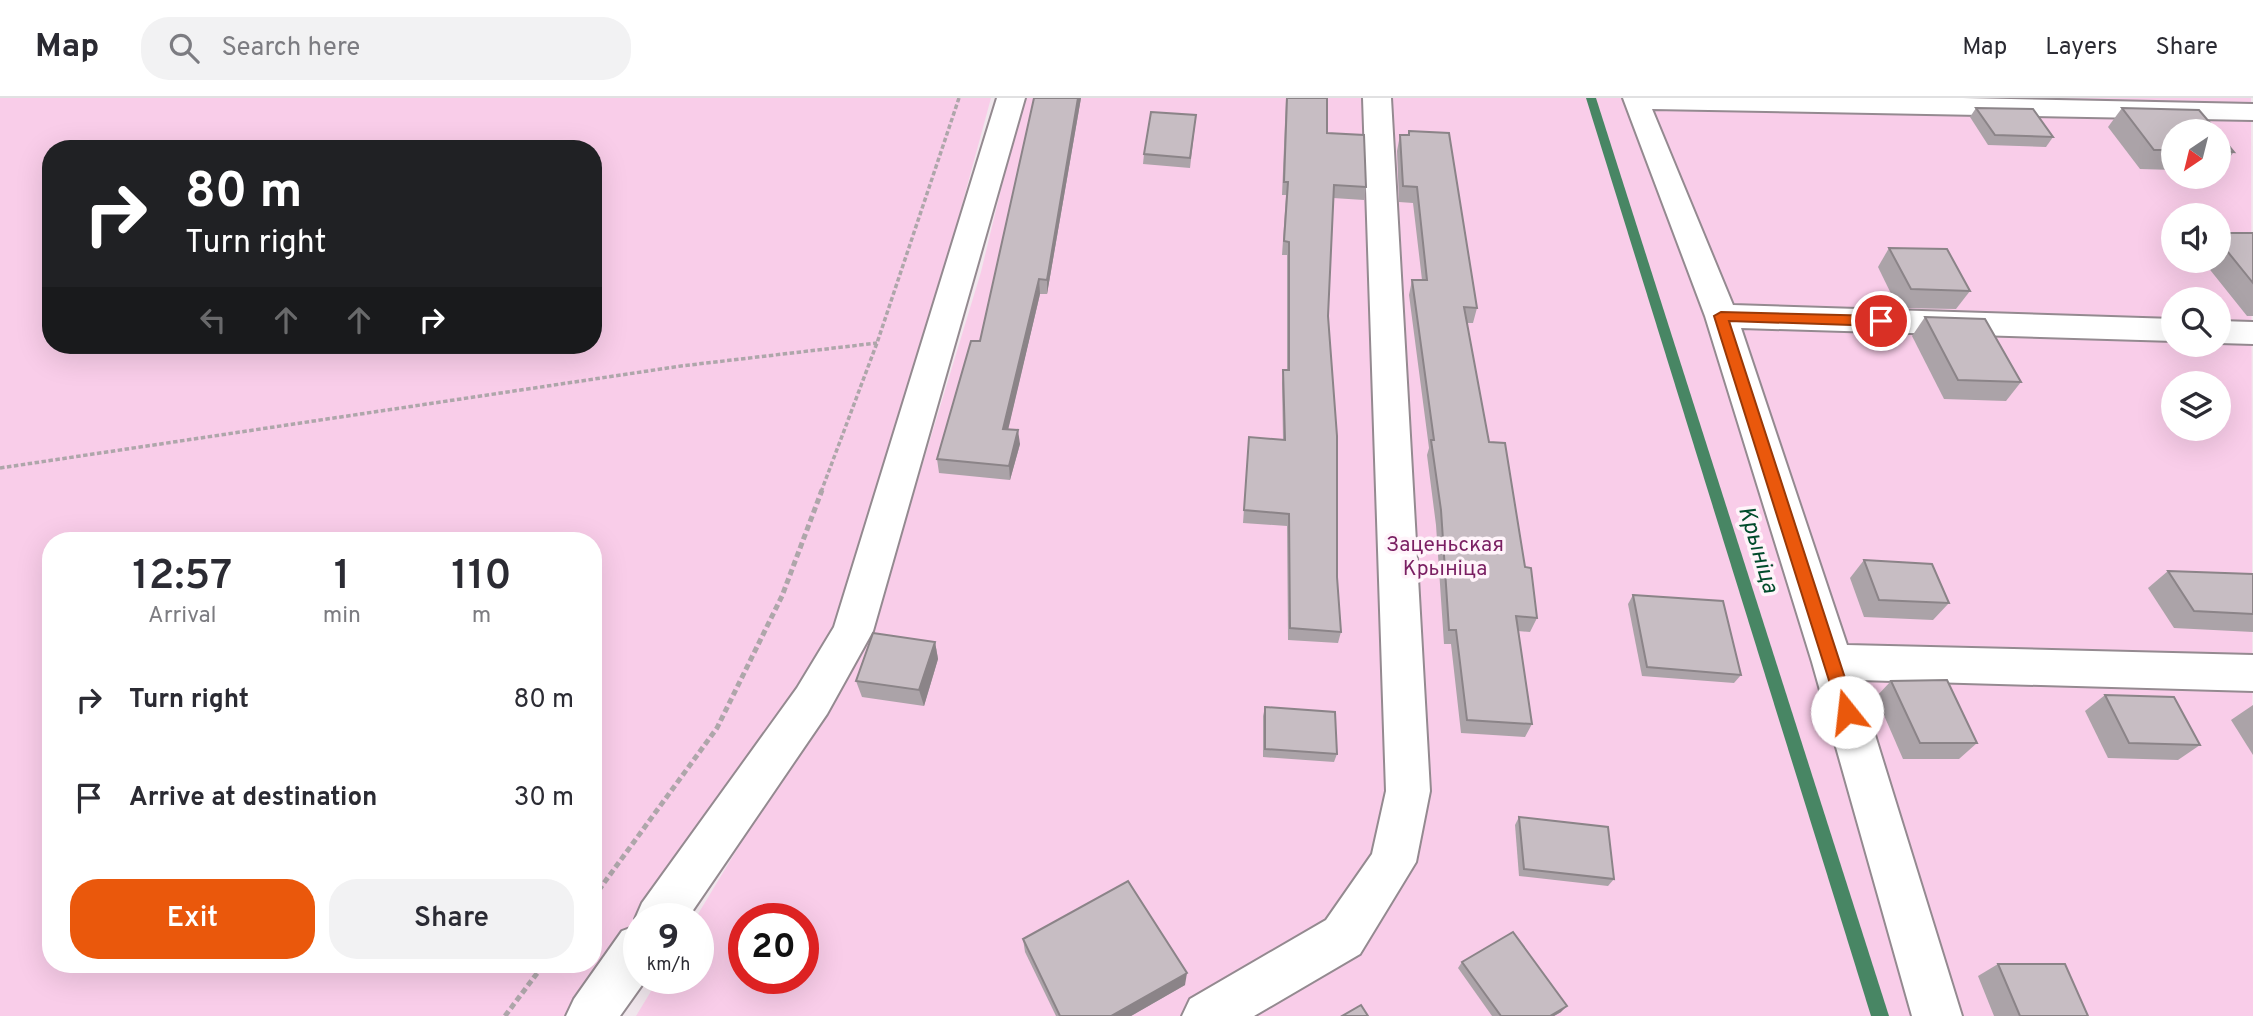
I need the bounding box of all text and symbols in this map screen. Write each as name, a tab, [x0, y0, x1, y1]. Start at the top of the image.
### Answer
search box	[141, 17, 631, 80]
text: Map	[35, 27, 99, 69]
icon: search	[165, 29, 203, 67]
text: Search here	[221, 32, 360, 65]
text: Map	[1962, 33, 2007, 63]
text: Layers	[2045, 33, 2117, 63]
text: Share	[2155, 33, 2218, 63]
north arrow	[2161, 119, 2231, 189]
map controls	[2161, 119, 2231, 441]
text: 80 m	[185, 163, 302, 225]
icon: right	[70, 168, 161, 259]
button: sound	[2161, 203, 2231, 273]
text: Turn right	[185, 224, 327, 264]
button: search	[2161, 287, 2231, 357]
pin	[1851, 291, 1911, 351]
icon: left	[194, 301, 232, 339]
icon: ahead	[267, 301, 305, 339]
icon: ahead	[340, 301, 378, 339]
icon: right	[413, 301, 451, 339]
icon: arrive	[1862, 302, 1900, 340]
button: layers	[2161, 371, 2231, 441]
water label: Крыніца	[1730, 503, 1784, 597]
park label: Заценьская Крыніца	[1386, 532, 1504, 583]
text: 12:57	[132, 551, 232, 604]
text: 1	[334, 551, 350, 604]
text: 110	[451, 551, 512, 604]
text: Arrival	[148, 602, 217, 631]
text: min	[323, 602, 361, 631]
text: m	[472, 602, 491, 631]
position arrow	[1810, 675, 1884, 749]
icon: right	[70, 681, 108, 719]
text: Turn right	[129, 684, 249, 717]
text: 80 m	[514, 684, 574, 717]
icon: arrive	[70, 779, 108, 817]
text: Arrive at destination	[129, 782, 377, 815]
text: 30 m	[514, 782, 574, 815]
button: Exit	[70, 879, 315, 959]
button: Share	[329, 879, 574, 959]
speed limit sign: 20	[728, 903, 819, 994]
text: 9	[658, 917, 679, 961]
text: km/h	[647, 954, 690, 977]

